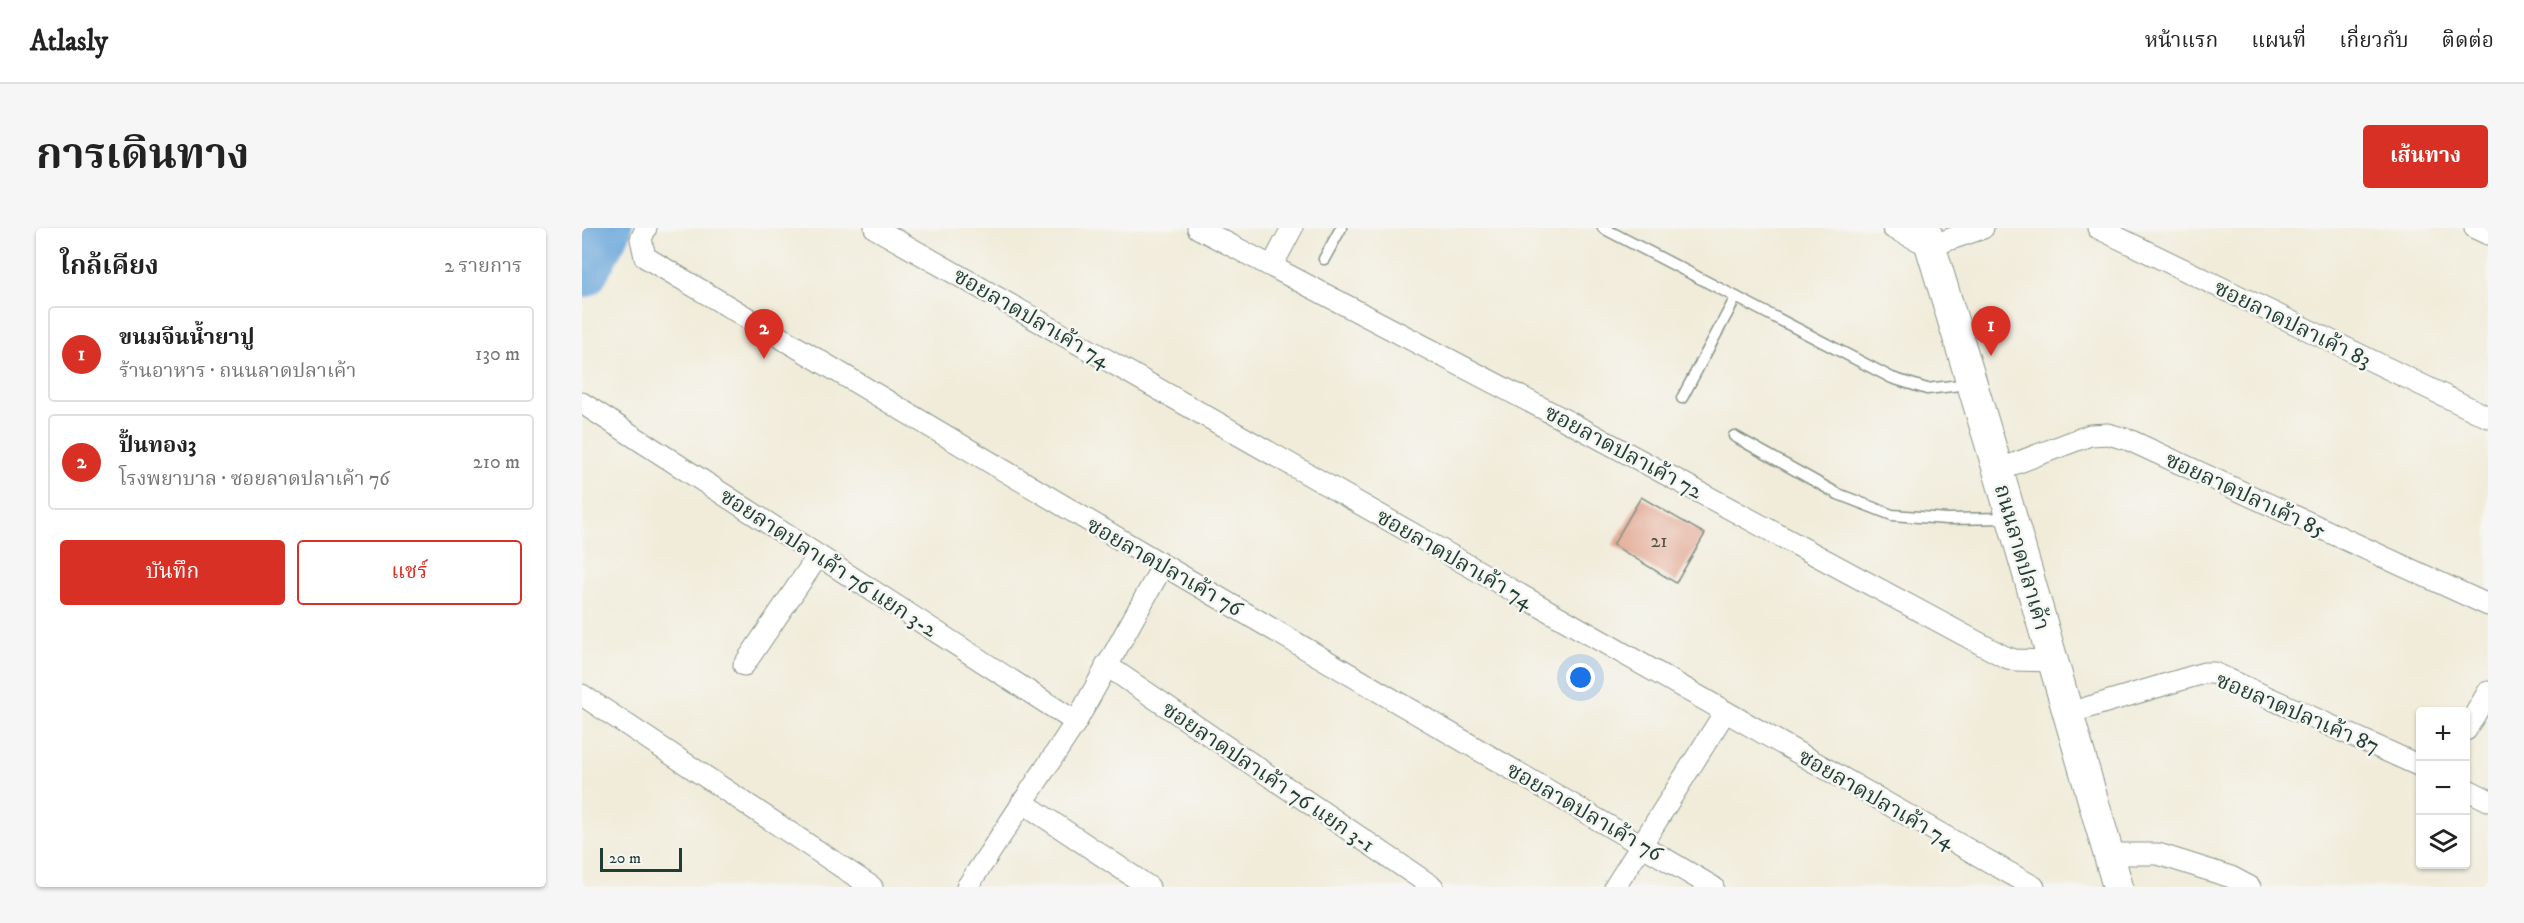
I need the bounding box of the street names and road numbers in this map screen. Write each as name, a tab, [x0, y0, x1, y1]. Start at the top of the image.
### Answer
street label: ซอยลาดปลาเค้า 74	[948, 263, 1115, 375]
street label: ซอยลาดปลาเค้า 83	[2209, 275, 2375, 374]
street label: ซอยลาดปลาเค้า 72	[1540, 399, 1707, 505]
street label: ซอยลาดปลาเค้า 85	[2161, 446, 2330, 544]
street label: ถนนลาดปลาเค้า	[1988, 481, 2055, 634]
street label: ซอยลาดปลาเค้า 76 แยก 3-2	[715, 483, 942, 644]
street label: ซอยลาดปลาเค้า 74	[1371, 504, 1538, 616]
street label: ซอยลาดปลาเค้า 76	[1082, 512, 1248, 624]
street label: ซอยลาดปลาเค้า 87	[2212, 667, 2383, 760]
street label: ซอยลาดปลาเค้า 76 แยก 3-1	[1157, 696, 1380, 859]
street label: ซอยลาดปลาเค้า 74	[1793, 744, 1960, 856]
street label: ซอยลาดปลาเค้า 76	[1502, 757, 1668, 869]

